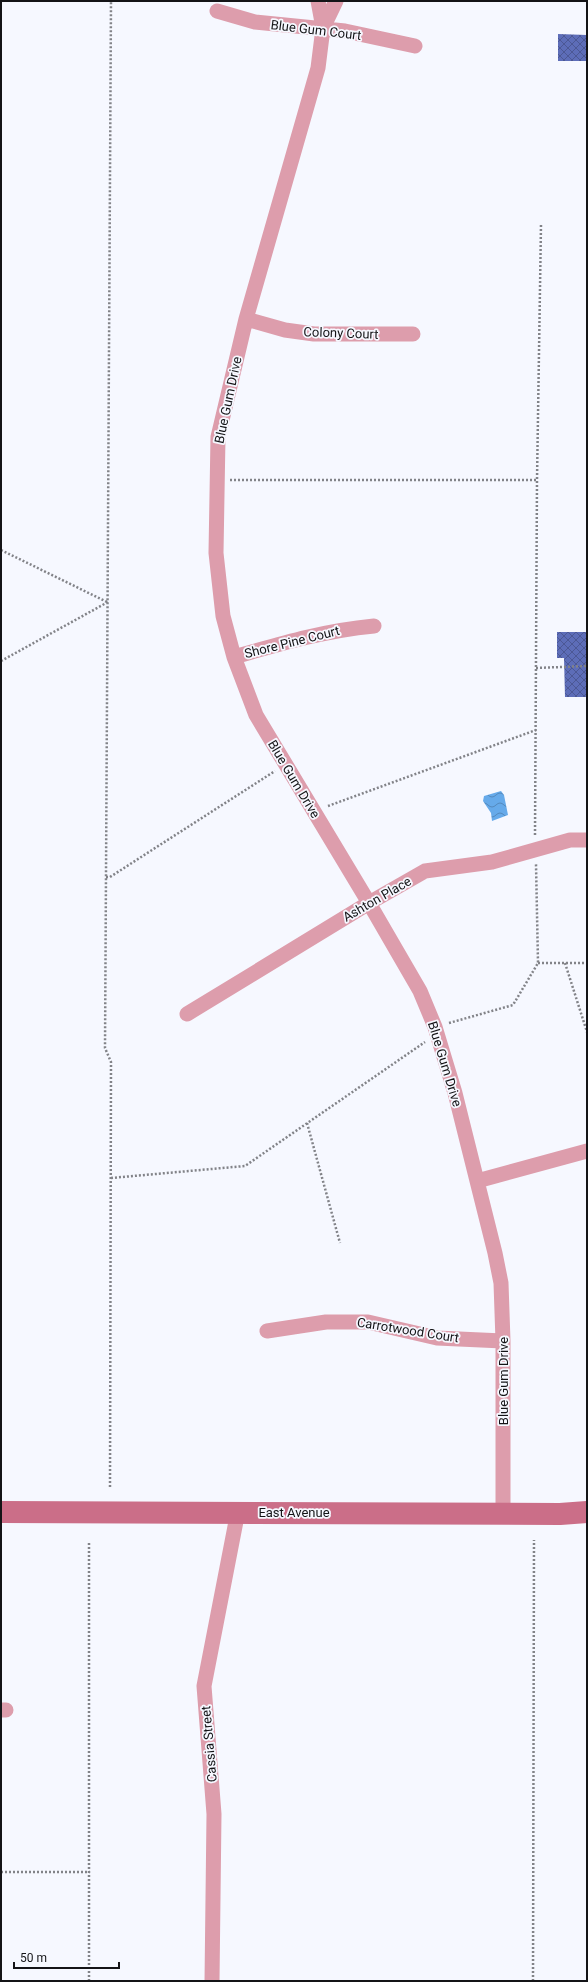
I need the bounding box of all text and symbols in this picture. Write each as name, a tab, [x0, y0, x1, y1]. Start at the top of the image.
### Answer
street label: Blue Gum Court	[270, 17, 362, 43]
street label: Colony Court	[303, 324, 379, 342]
street label: Blue Gum Drive	[211, 355, 245, 445]
street label: Shore Pine Court	[243, 623, 341, 661]
street label: Blue Gum Drive	[265, 737, 323, 821]
street label: Ashton Place	[340, 873, 414, 925]
street label: Blue Gum Drive	[425, 1020, 465, 1109]
street label: Carrotwood Court	[356, 1315, 460, 1345]
street label: Blue Gum Drive	[496, 1337, 511, 1425]
street label: East Avenue	[258, 1505, 330, 1520]
street label: Cassia Street	[198, 1705, 220, 1783]
scale bar	[14, 1944, 119, 1970]
text: 50 m	[20, 1951, 47, 1965]

